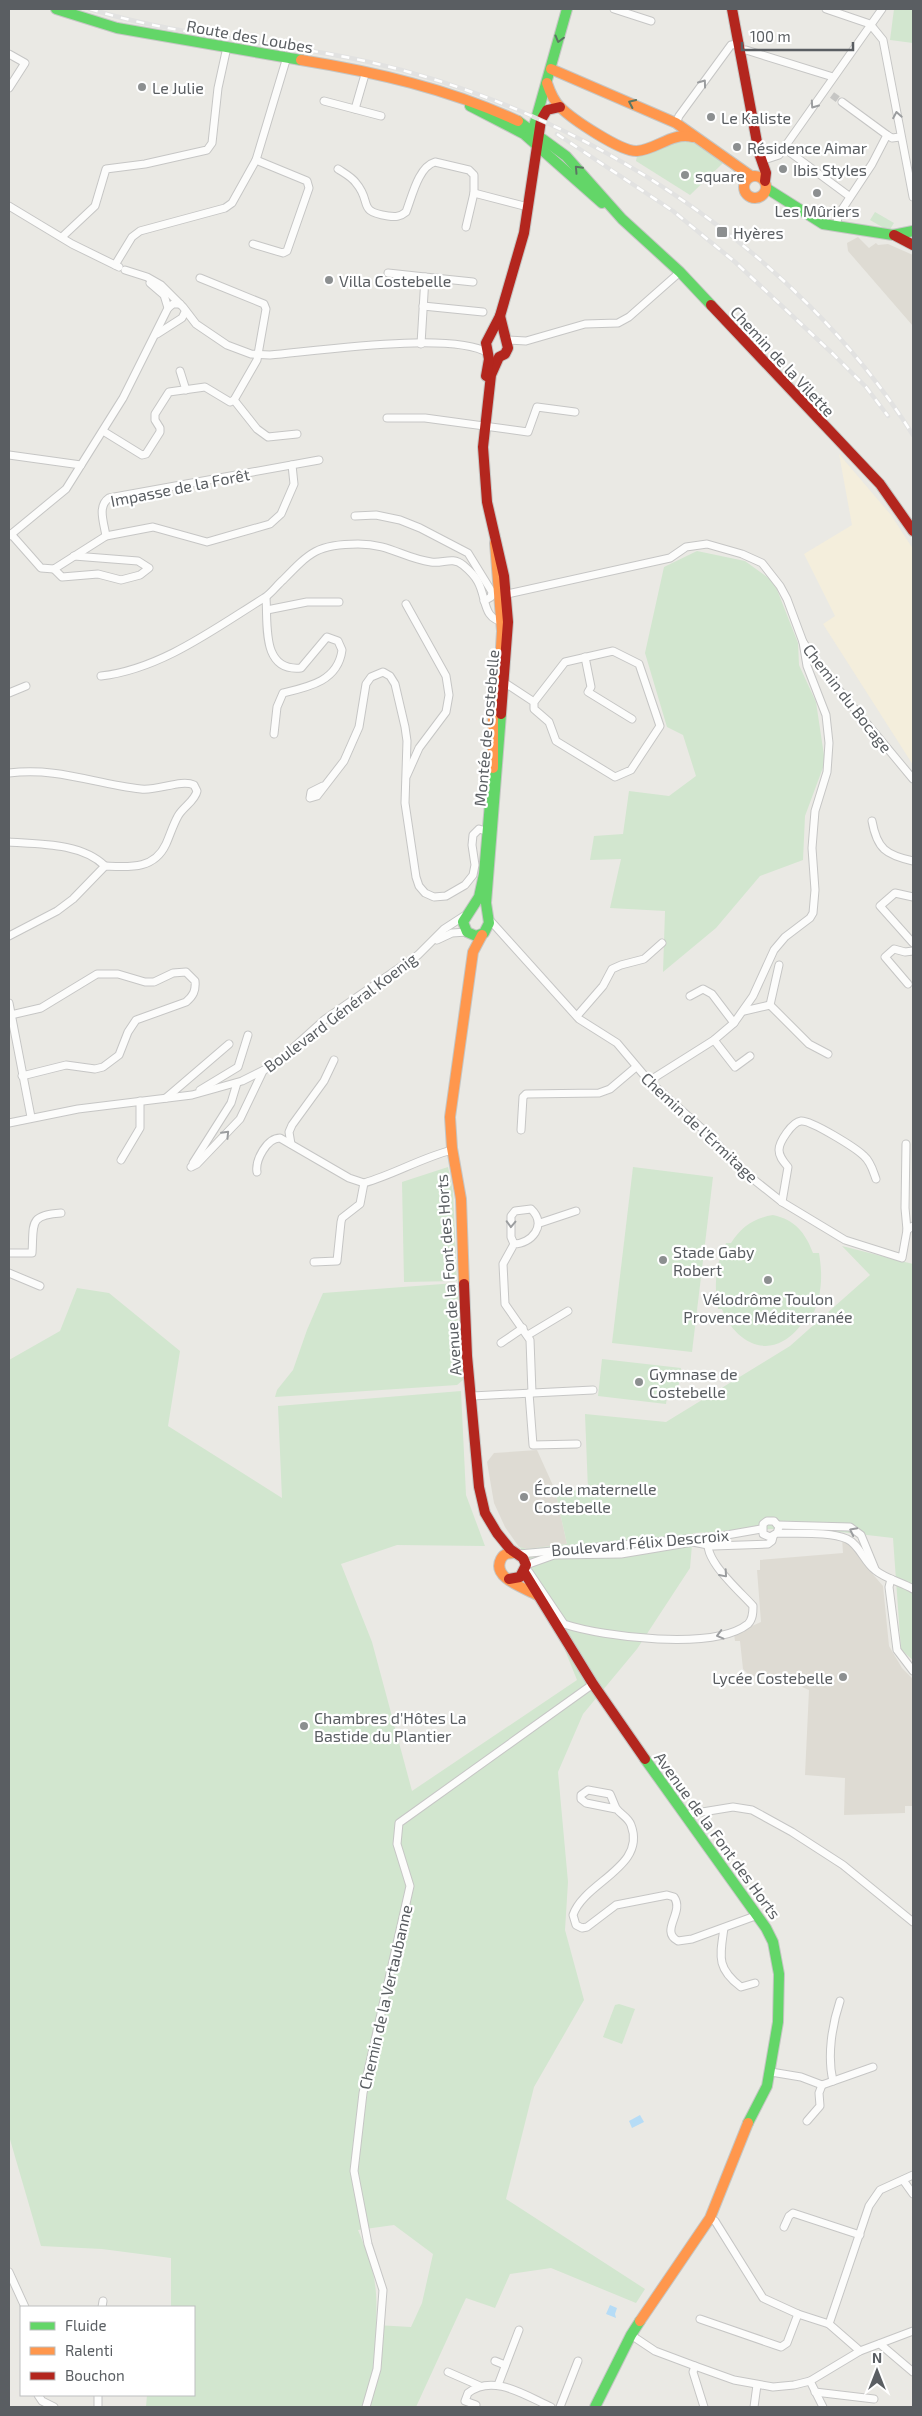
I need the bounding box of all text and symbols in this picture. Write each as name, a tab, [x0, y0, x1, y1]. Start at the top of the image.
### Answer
street label: Route des Loubes	[185, 16, 315, 56]
scale bar	[742, 20, 853, 52]
text: 100 m	[750, 27, 791, 45]
one-way arrow	[554, 34, 564, 42]
place label: Le Julie	[152, 78, 204, 97]
one-way arrow	[697, 79, 706, 89]
marker: Le Julie	[136, 81, 148, 93]
one-way arrow	[628, 98, 637, 109]
one-way arrow	[811, 99, 820, 109]
place label: Le Kaliste	[721, 108, 791, 127]
marker: Le Kaliste	[705, 111, 717, 123]
one-way arrow	[892, 111, 902, 120]
place label: Résidence Aimar	[747, 138, 868, 157]
marker: Résidence Aimar	[731, 141, 743, 153]
place label: Ibis Styles	[793, 160, 867, 179]
marker: Ibis Styles	[777, 163, 789, 175]
one-way arrow	[575, 166, 584, 175]
place label: square	[695, 166, 745, 185]
marker: square	[679, 169, 691, 181]
marker: Les Mûriers	[811, 187, 823, 199]
place label: Les Mûriers	[774, 201, 860, 220]
place label: Hyères	[733, 223, 784, 242]
marker: Hyères	[715, 225, 729, 239]
place label: Villa Costebelle	[339, 271, 451, 290]
marker: Villa Costebelle	[323, 274, 335, 286]
street label: Chemin de la Vilette	[727, 302, 839, 420]
street label: Impasse de la Forêt	[109, 464, 251, 510]
street label: Chemin du Bocage	[800, 640, 896, 756]
street label: Montée de Costebelle	[470, 649, 502, 807]
street label: Boulevard Général Koenig	[260, 948, 420, 1076]
street label: Chemin de l'Ermitage	[638, 1068, 762, 1186]
one-way arrow	[220, 1131, 229, 1140]
street label: Avenue de la Font des Horts	[431, 1174, 465, 1376]
one-way arrow	[506, 1221, 516, 1229]
place label: Stade Gaby Robert	[673, 1242, 755, 1279]
marker: Stade Gaby Robert	[657, 1254, 669, 1266]
marker: Vélodrôme Toulon Provence Méditerranée	[762, 1274, 774, 1286]
place label: Vélodrôme Toulon Provence Méditerranée	[683, 1289, 853, 1326]
place label: Gymnase de Costebelle	[649, 1364, 738, 1401]
marker: Gymnase de Costebelle	[633, 1376, 645, 1388]
place label: École maternelle Costebelle	[534, 1479, 657, 1516]
marker: École maternelle Costebelle	[518, 1491, 530, 1503]
street label: Boulevard Félix Descroix	[550, 1525, 730, 1559]
one-way arrow	[849, 1527, 858, 1537]
one-way arrow	[718, 1569, 727, 1578]
one-way arrow	[717, 1629, 725, 1639]
place label: Lycée Costebelle	[712, 1668, 833, 1687]
marker: Lycée Costebelle	[837, 1671, 849, 1683]
place label: Chambres d'Hôtes La Bastide du Plantier	[314, 1708, 467, 1745]
marker: Chambres d'Hôtes La Bastide du Plantier	[298, 1720, 310, 1732]
street label: Avenue de la Font des Horts	[651, 1748, 785, 1922]
street label: Chemin de la Vertaubanne	[354, 1903, 416, 2091]
legend	[20, 2306, 195, 2396]
text: Fluide	[65, 2316, 106, 2334]
text: Ralenti	[65, 2341, 113, 2359]
north arrow	[852, 2346, 902, 2396]
text: N	[872, 2349, 882, 2366]
text: Bouchon	[65, 2366, 125, 2384]

